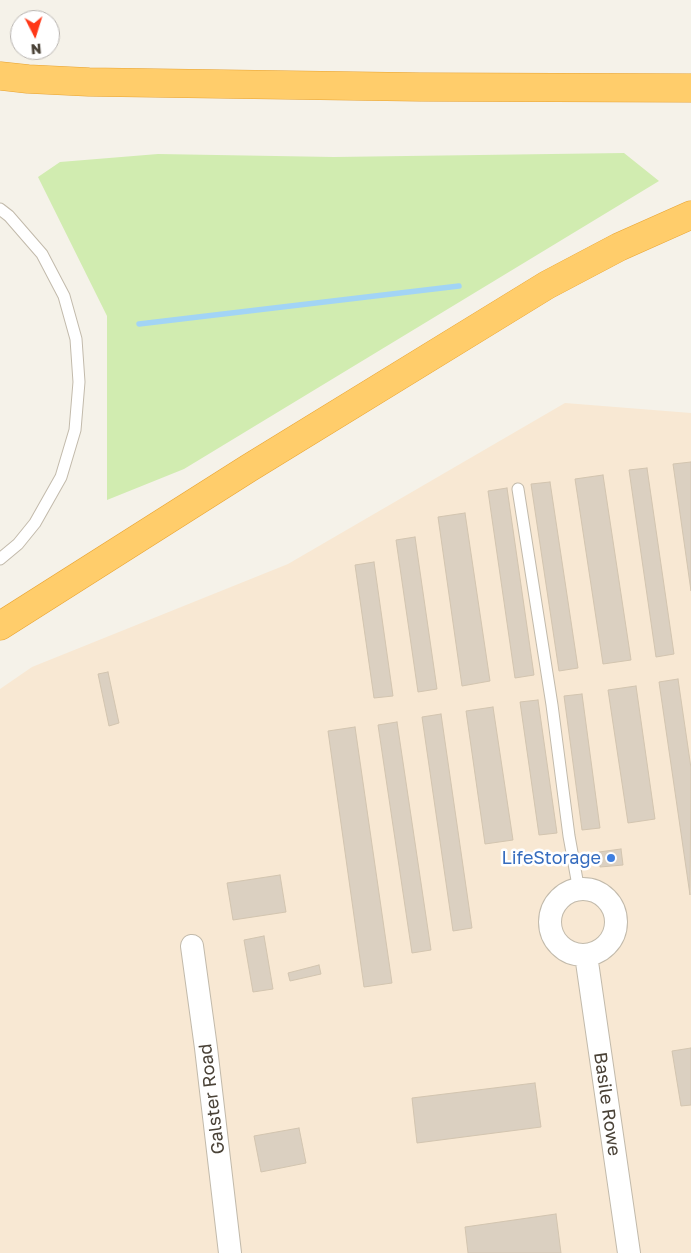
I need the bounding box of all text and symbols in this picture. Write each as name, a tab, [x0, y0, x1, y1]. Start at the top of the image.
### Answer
north arrow	[10, 10, 60, 60]
text: N	[30, 41, 42, 58]
place label: LifeStorage	[501, 847, 601, 869]
marker: LifeStorage	[605, 852, 617, 864]
street label: Galster Road	[194, 1042, 230, 1156]
street label: Basile Rowe	[589, 1051, 625, 1157]

